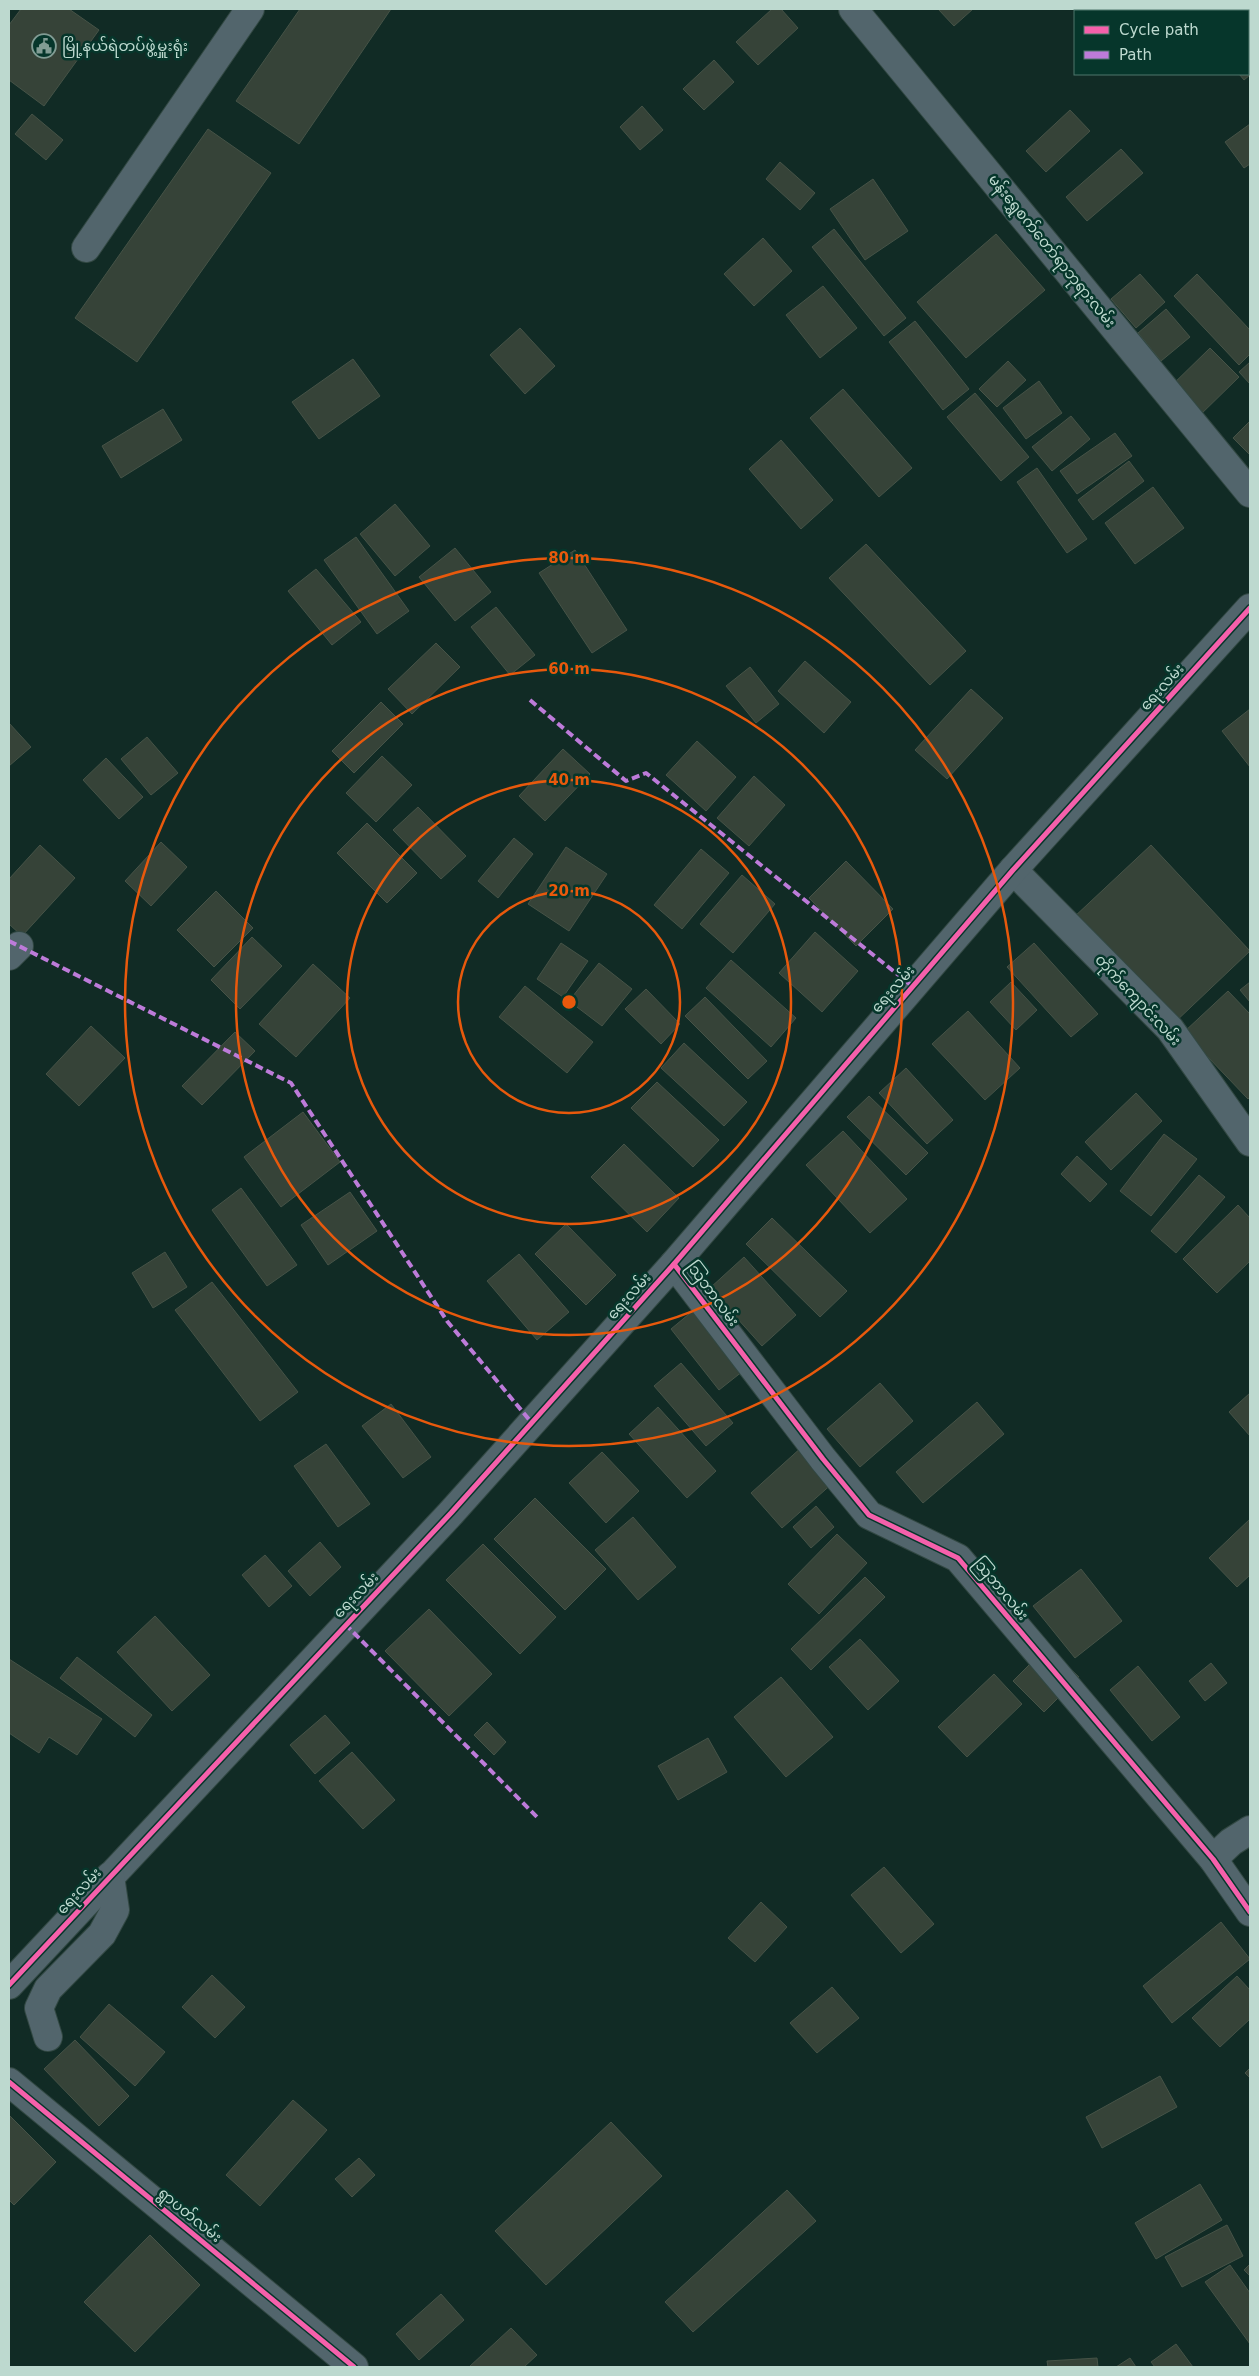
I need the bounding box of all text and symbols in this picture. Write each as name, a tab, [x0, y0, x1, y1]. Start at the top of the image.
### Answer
legend	[1074, 10, 1249, 75]
text: Cycle path	[1119, 21, 1199, 39]
public building icon: မြို့နယ်ရဲတပ်ဖွဲ့မှူးရုံး	[31, 33, 57, 59]
place label: မြို့နယ်ရဲတပ်ဖွဲ့မှူးရုံး	[62, 36, 188, 58]
text: Path	[1119, 46, 1152, 64]
street label: မန်းရွှေစက်တော်ရာဘုရားလမ်း	[982, 170, 1120, 333]
text: 80 m	[548, 549, 590, 567]
street label: ရေးလမ်း	[1135, 659, 1190, 716]
text: 60 m	[548, 660, 590, 678]
text: 40 m	[548, 771, 590, 789]
text: 20 m	[548, 882, 590, 900]
street label: တိုက်ကျောင်းလမ်း	[1089, 950, 1185, 1051]
street label: ရေးလမ်း	[867, 961, 921, 1018]
centre of rings	[560, 993, 578, 1011]
street label: သြဘာလမ်း	[680, 1258, 744, 1332]
street label: ရေးလမ်း	[602, 1268, 657, 1325]
street label: သြဘာလမ်း	[967, 1553, 1033, 1626]
street label: ရေးလမ်း	[329, 1568, 384, 1624]
street label: ရေးလမ်း	[52, 1863, 107, 1920]
street label: ရွာပတ်လမ်း	[153, 2183, 226, 2248]

